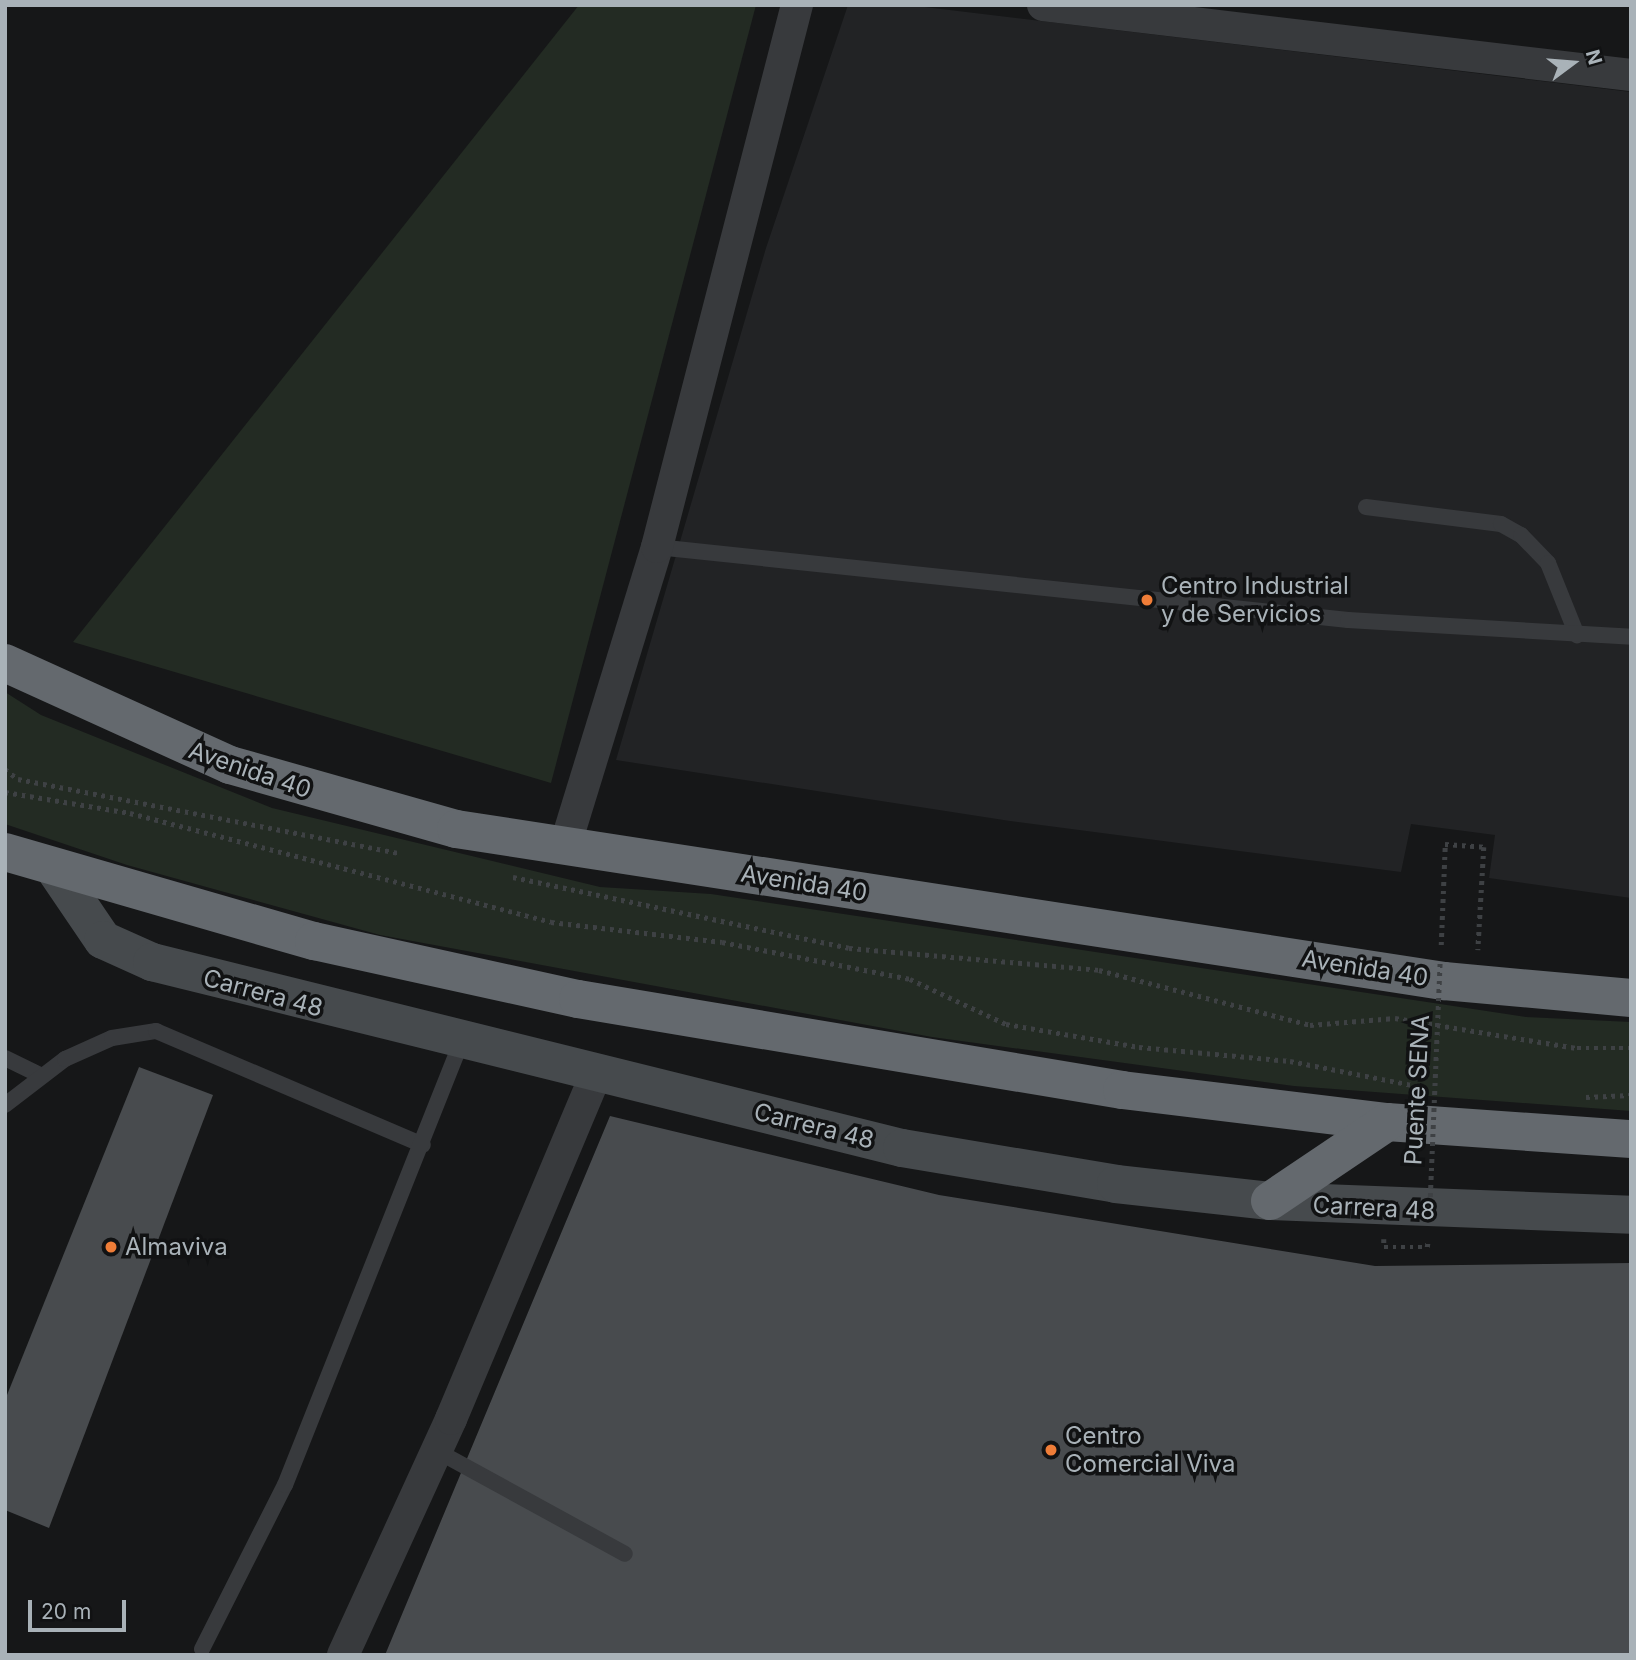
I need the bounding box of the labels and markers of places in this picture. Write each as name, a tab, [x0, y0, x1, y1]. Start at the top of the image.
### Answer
place label: Centro Industrial y de Servicios	[1161, 572, 1349, 628]
marker: Centro Industrial y de Servicios	[1139, 592, 1155, 608]
place label: Almaviva	[125, 1233, 228, 1261]
marker: Almaviva	[103, 1239, 119, 1255]
place label: Centro Comercial Viva	[1065, 1422, 1235, 1478]
marker: Centro Comercial Viva	[1043, 1442, 1059, 1458]

